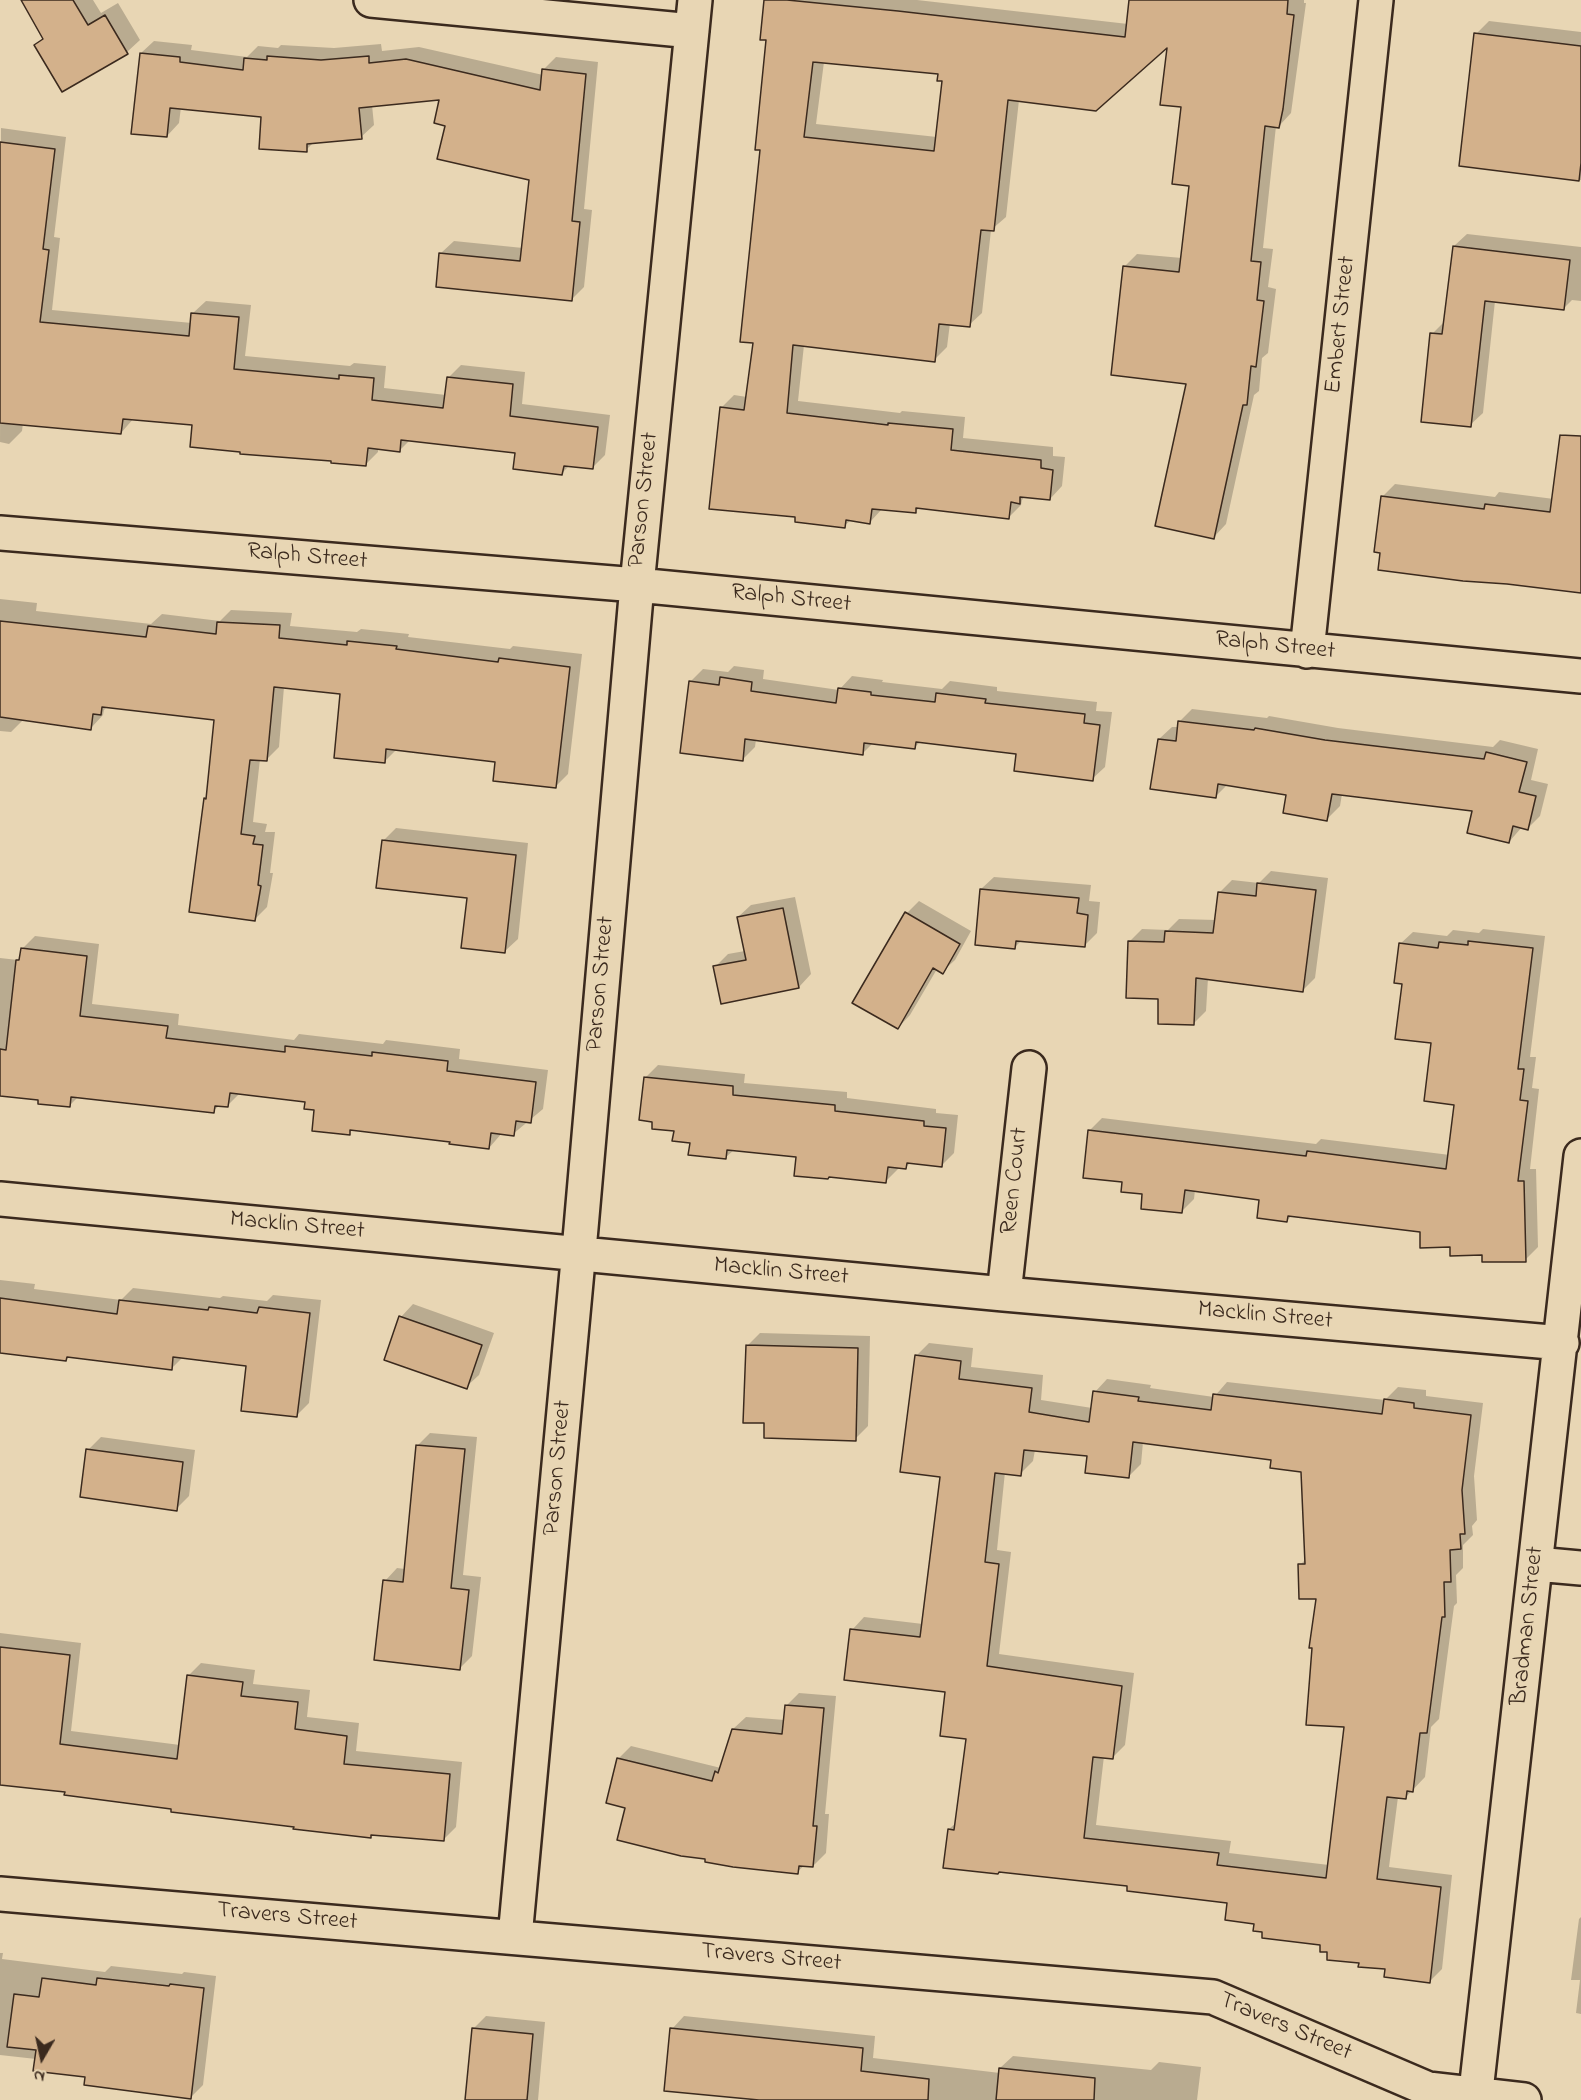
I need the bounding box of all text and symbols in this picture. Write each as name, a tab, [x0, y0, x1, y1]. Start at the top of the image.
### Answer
street label: Embert Street	[1320, 255, 1364, 395]
street label: Parson Street	[624, 431, 666, 569]
street label: Ralph Street	[246, 538, 368, 578]
street label: Ralph Street	[730, 579, 852, 621]
street label: Ralph Street	[1214, 626, 1336, 668]
street label: Parson Street	[582, 915, 622, 1053]
street label: Reen Court	[996, 1126, 1036, 1236]
street label: Macklin Street	[228, 1207, 366, 1247]
street label: Macklin Street	[712, 1253, 850, 1293]
street label: Macklin Street	[1196, 1297, 1334, 1337]
street label: Parson Street	[539, 1399, 579, 1537]
street label: Bradman Street	[1506, 1545, 1552, 1707]
street label: Travers Street	[216, 1898, 358, 1938]
street label: Travers Street	[700, 1939, 842, 1979]
street label: Travers Street	[1214, 1987, 1356, 2069]
north arrow	[12, 2028, 72, 2088]
text: N	[32, 2063, 46, 2088]

